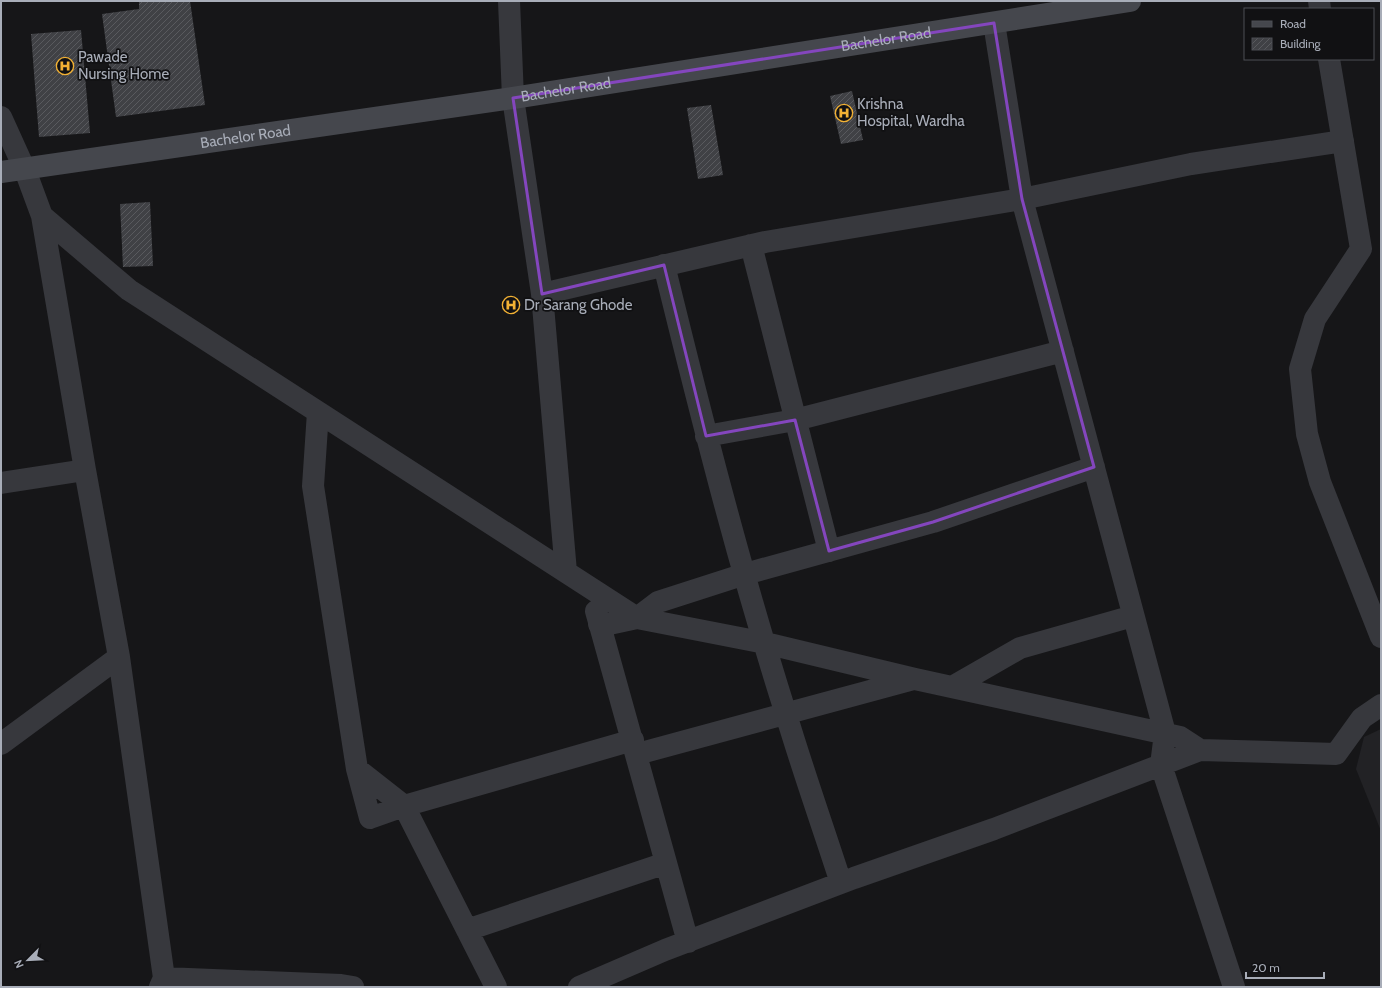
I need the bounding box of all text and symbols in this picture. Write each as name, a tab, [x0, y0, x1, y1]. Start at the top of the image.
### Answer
legend	[1244, 8, 1374, 60]
text: Road	[1280, 16, 1306, 31]
street label: Bachelor Road	[840, 23, 933, 55]
text: Building	[1280, 36, 1322, 51]
place label: Pawade Nursing Home	[78, 48, 169, 83]
hospital icon: Pawade Nursing Home	[55, 56, 75, 76]
street label: Bachelor Road	[520, 74, 612, 106]
place label: Krishna Hospital, Wardha	[857, 95, 966, 130]
hospital icon: Krishna Hospital, Wardha	[834, 103, 854, 123]
street label: Bachelor Road	[199, 121, 292, 152]
hospital icon: Dr Sarang Ghode	[501, 295, 521, 315]
place label: Dr Sarang Ghode	[524, 296, 633, 314]
north arrow	[8, 940, 48, 980]
scale bar	[1246, 954, 1324, 980]
text: N	[11, 958, 27, 970]
text: 20 m	[1252, 960, 1280, 975]

